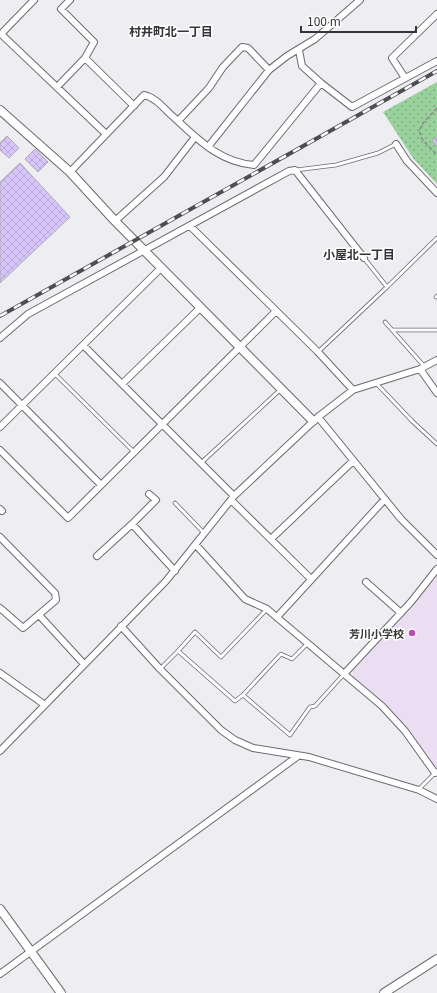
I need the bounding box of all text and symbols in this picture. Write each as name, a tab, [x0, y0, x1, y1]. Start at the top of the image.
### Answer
scale bar	[301, 8, 416, 34]
text: 100 m	[307, 12, 341, 29]
district label: 村井町北一丁目	[129, 22, 213, 39]
district label: 小屋北一丁目	[323, 245, 395, 262]
place label: 芳川小学校	[349, 625, 404, 641]
marker: 芳川小学校	[407, 628, 417, 638]

